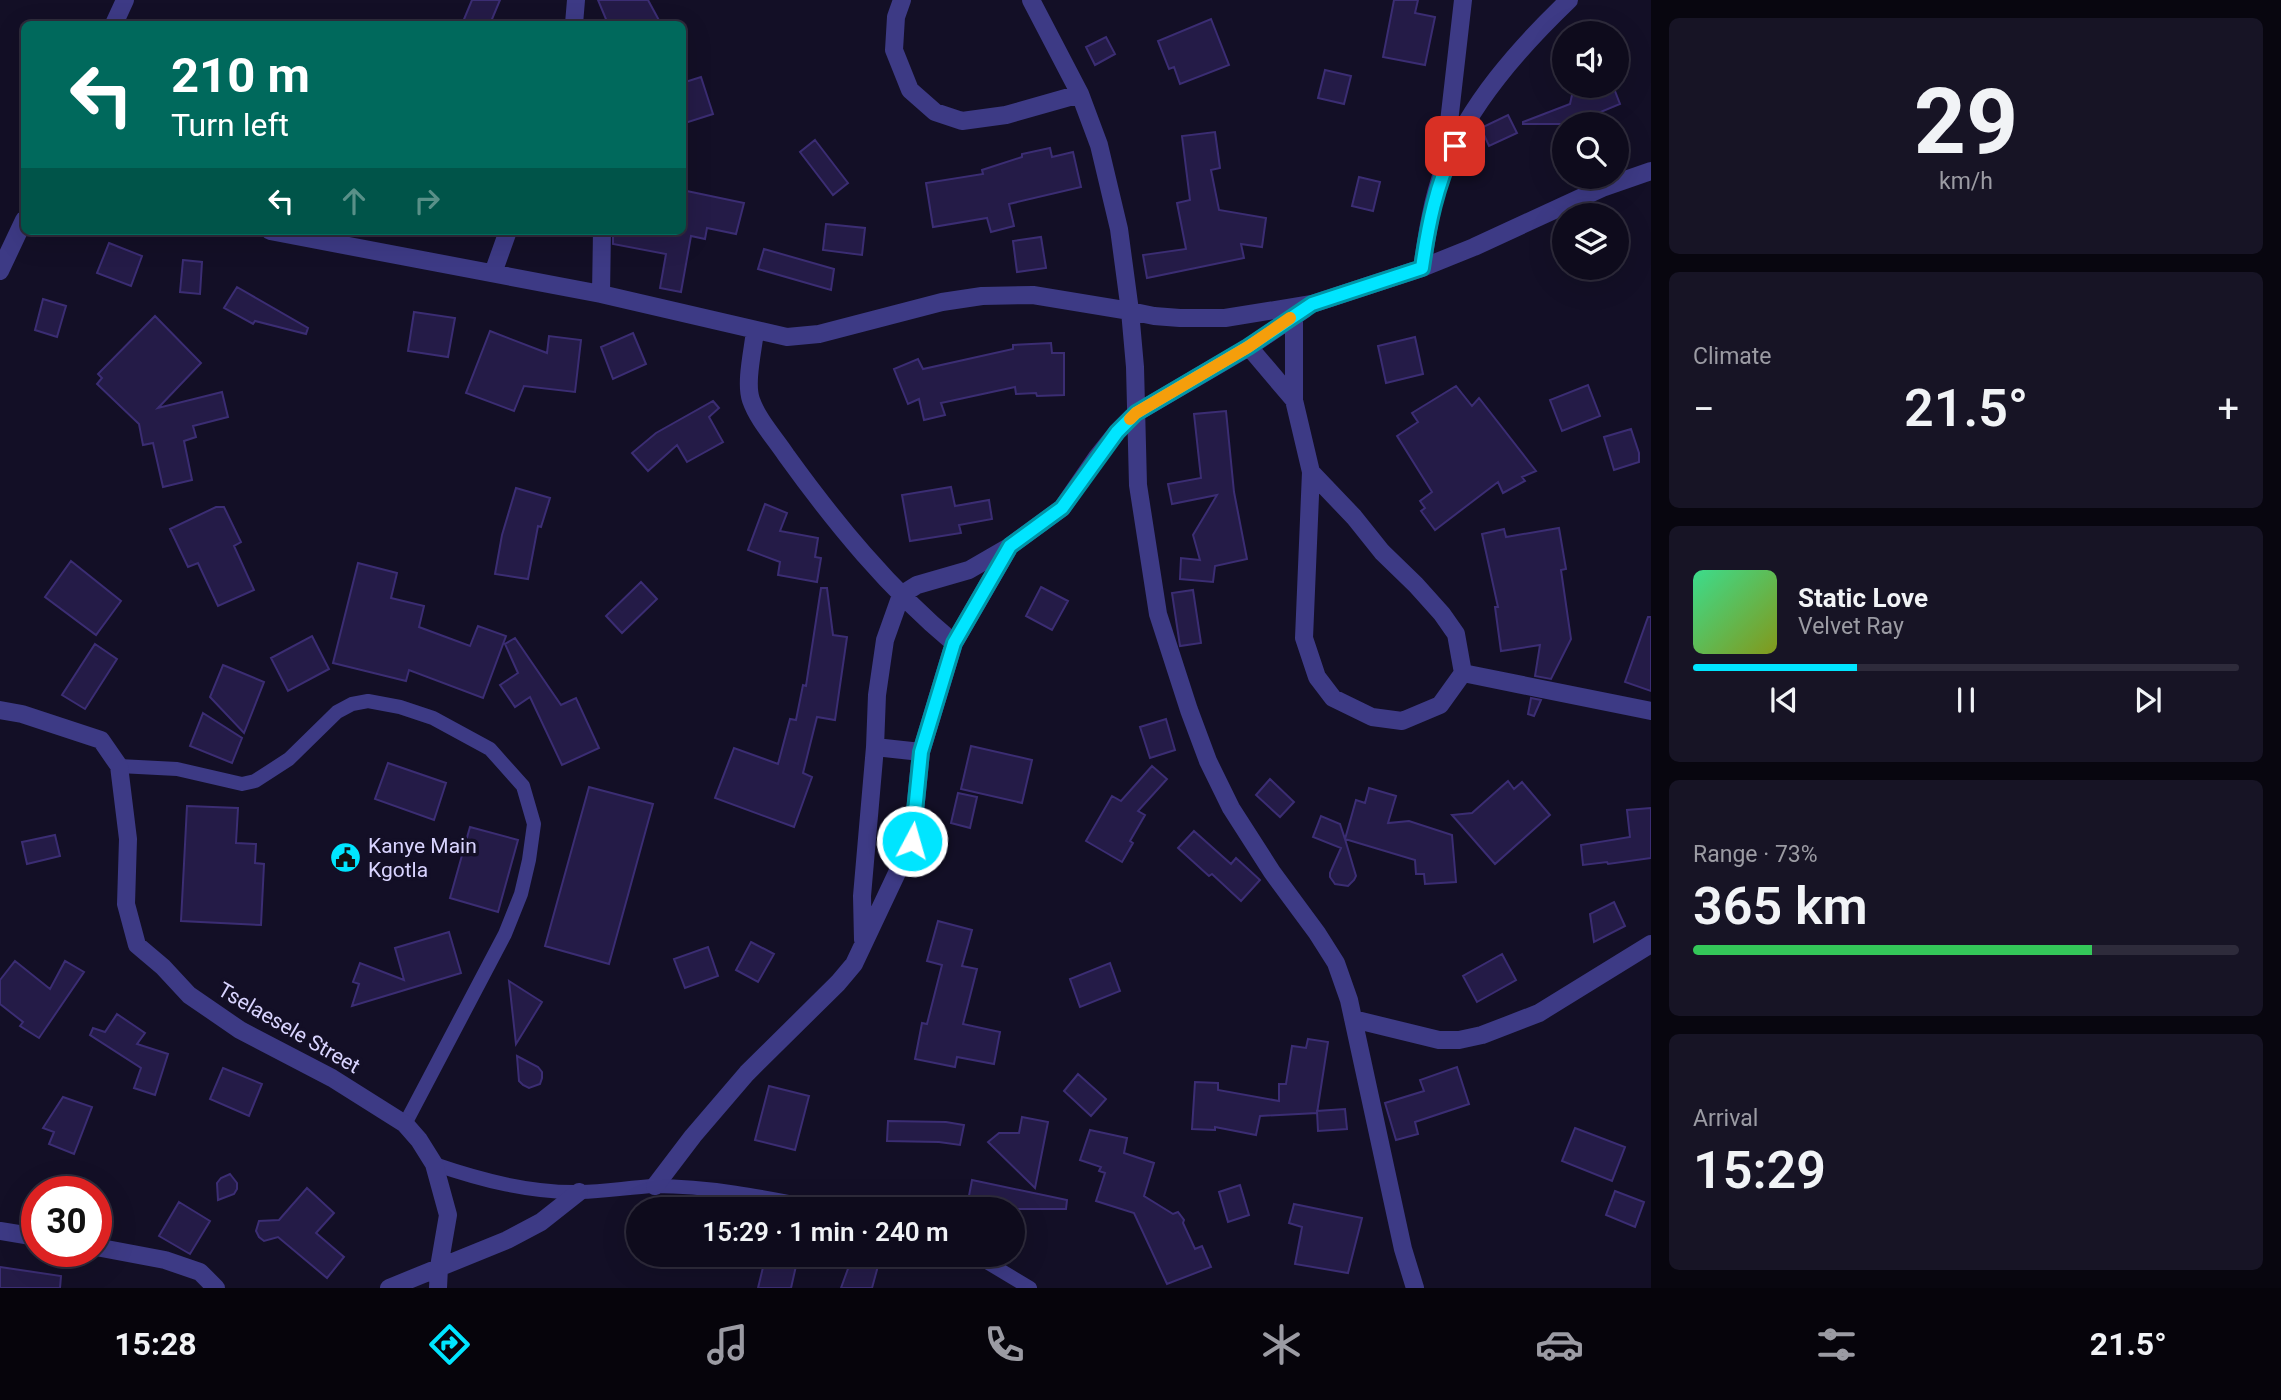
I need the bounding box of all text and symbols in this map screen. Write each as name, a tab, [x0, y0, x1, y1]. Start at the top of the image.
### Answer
map controls	[1552, 21, 1629, 280]
button: sound	[1552, 21, 1629, 98]
text: 210 m	[171, 47, 310, 104]
icon: left	[56, 49, 147, 140]
text: 29	[1914, 69, 2018, 175]
text: Turn left	[171, 106, 289, 144]
button: search	[1552, 112, 1629, 189]
pin	[1425, 116, 1485, 176]
icon: arrive	[1436, 127, 1474, 165]
text: km/h	[1939, 168, 1993, 195]
icon: left	[262, 182, 300, 220]
icon: ahead	[335, 182, 373, 220]
icon: right	[408, 182, 446, 220]
button: layers	[1552, 203, 1629, 280]
text: Climate	[1693, 343, 1772, 370]
text: 21.5°	[1904, 378, 2028, 439]
text: −	[1693, 387, 1715, 431]
text: +	[2217, 387, 2239, 431]
text: Static Love	[1798, 583, 1928, 613]
text: Velvet Ray	[1798, 613, 1904, 640]
icon: previous	[1765, 681, 1803, 719]
icon: pause	[1947, 681, 1985, 719]
icon: next	[2129, 681, 2167, 719]
position arrow	[875, 804, 949, 878]
place label: Kanye Main Kgotla	[368, 834, 477, 882]
public building icon: Kanye Main Kgotla	[328, 841, 362, 875]
text: Range · 73%	[1693, 841, 1818, 868]
text: 365 km	[1693, 876, 1868, 937]
street label: Tselaesele Street	[214, 978, 364, 1078]
text: Arrival	[1693, 1105, 1758, 1132]
text: 15:29	[1693, 1140, 1826, 1201]
speed limit sign: 30	[21, 1176, 112, 1267]
text: 15:29 · 1 min · 240 m	[702, 1217, 949, 1247]
icon: directions	[425, 1320, 474, 1369]
icon: music	[703, 1320, 752, 1369]
icon: phone	[980, 1320, 1029, 1369]
icon: climate	[1257, 1320, 1306, 1369]
icon: car	[1535, 1320, 1584, 1369]
icon: filters	[1812, 1320, 1861, 1369]
text: 15:28	[114, 1325, 197, 1363]
text: 21.5°	[2090, 1325, 2167, 1363]

